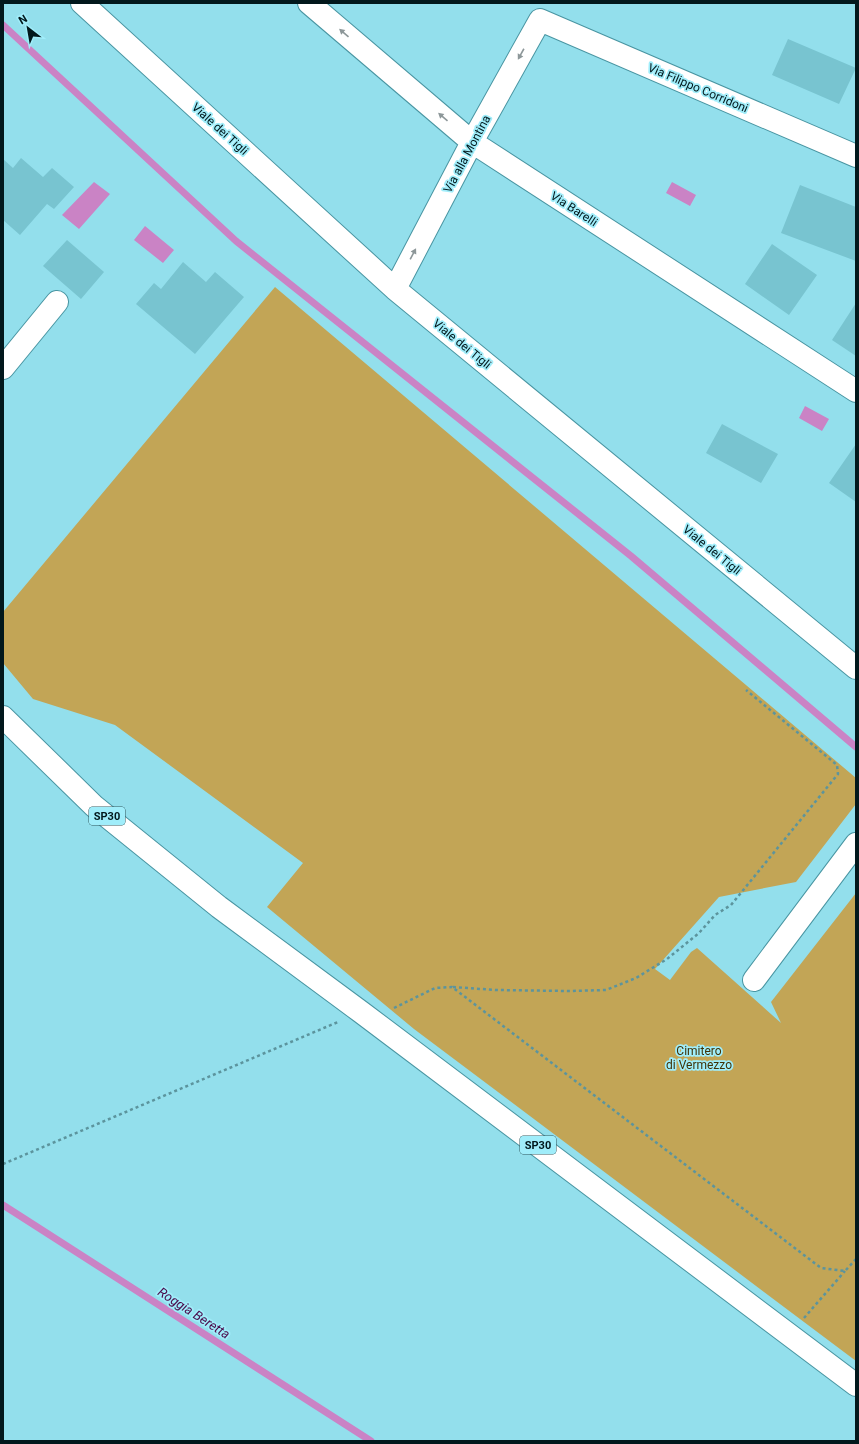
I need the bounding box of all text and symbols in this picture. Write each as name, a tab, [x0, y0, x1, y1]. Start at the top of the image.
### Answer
north arrow	[8, 8, 48, 48]
text: N	[16, 12, 30, 27]
one-way arrow	[338, 28, 349, 37]
one-way arrow	[518, 48, 525, 60]
street label: Via Filippo Corridoni	[646, 61, 750, 115]
street label: Viale dei Tigli	[189, 100, 251, 158]
one-way arrow	[438, 113, 447, 122]
street label: Via alla Montina	[441, 113, 493, 195]
street label: Via Barelli	[548, 189, 600, 229]
one-way arrow	[410, 248, 417, 260]
street label: Viale dei Tigli	[430, 316, 494, 372]
street label: Viale dei Tigli	[680, 522, 744, 578]
road number: SP30	[89, 807, 125, 825]
park label: Cimitero di Vermezzo	[666, 1044, 732, 1072]
road number: SP30	[520, 1136, 556, 1154]
water label: Roggia Beretta	[155, 1284, 233, 1342]

